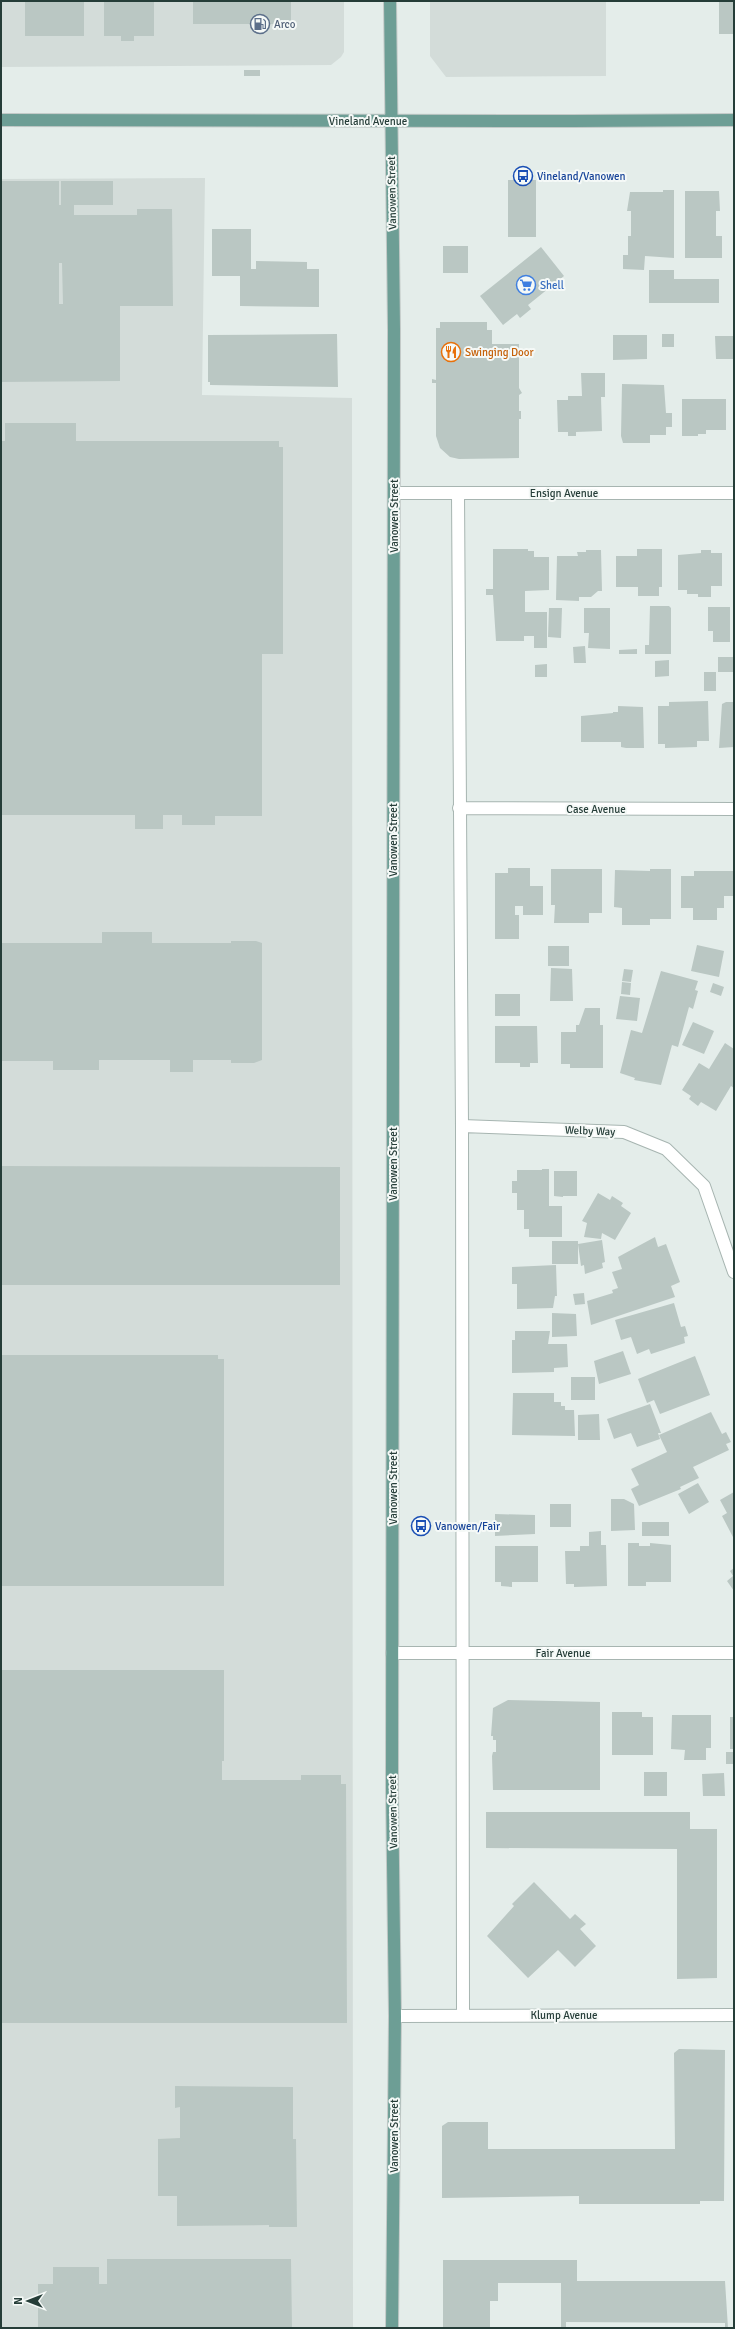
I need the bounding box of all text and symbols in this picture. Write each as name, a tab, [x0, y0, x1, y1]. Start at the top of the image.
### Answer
fuel station icon: Arco	[249, 13, 271, 35]
place label: Arco	[274, 18, 296, 31]
street label: Vineland Avenue	[329, 115, 407, 128]
street label: Vanowen Street	[385, 156, 399, 230]
bus stop icon: Vineland/Vanowen	[512, 165, 534, 187]
place label: Vineland/Vanowen	[537, 170, 626, 183]
supermarket icon: Shell	[515, 274, 537, 296]
place label: Shell	[540, 279, 564, 292]
restaurant icon: Swinging Door	[440, 341, 462, 363]
place label: Swinging Door	[465, 346, 534, 359]
street label: Vanowen Street	[388, 479, 401, 553]
street label: Ensign Avenue	[530, 487, 598, 500]
street label: Vanowen Street	[387, 803, 400, 877]
street label: Case Avenue	[566, 803, 626, 816]
street label: Welby Way	[565, 1124, 616, 1138]
street label: Vanowen Street	[387, 1127, 400, 1201]
street label: Vanowen Street	[387, 1451, 400, 1525]
bus stop icon: Vanowen/Fair	[410, 1515, 432, 1537]
place label: Vanowen/Fair	[435, 1520, 500, 1533]
street label: Fair Avenue	[536, 1647, 590, 1660]
street label: Vanowen Street	[386, 1775, 400, 1849]
street label: Klump Avenue	[530, 2009, 598, 2022]
street label: Vanowen Street	[388, 2099, 401, 2173]
north arrow	[8, 2281, 48, 2321]
text: N	[12, 2297, 25, 2305]

